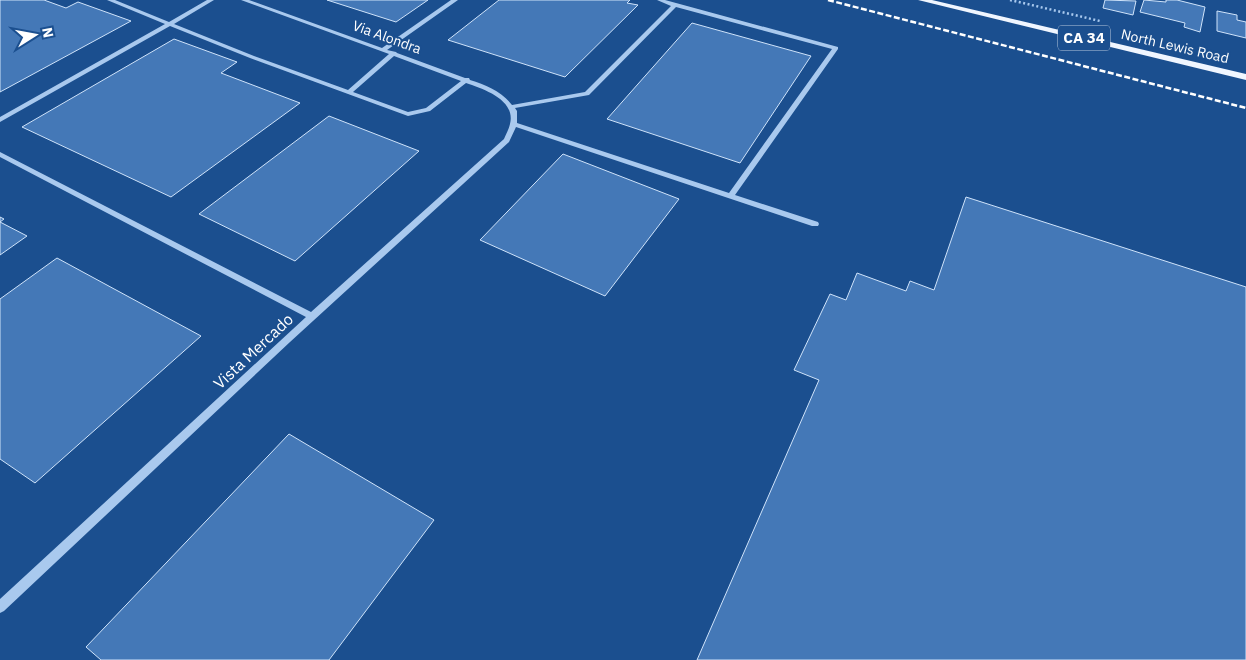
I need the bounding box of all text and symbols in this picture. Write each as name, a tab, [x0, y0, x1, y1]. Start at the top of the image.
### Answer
north arrow	[10, 10, 60, 60]
street label: Via Alondra	[350, 16, 424, 58]
street label: North Lewis Road	[1119, 25, 1231, 67]
text: N	[38, 26, 58, 39]
road number: CA 34	[1058, 26, 1110, 50]
street label: Vista Mercado	[209, 309, 297, 393]

